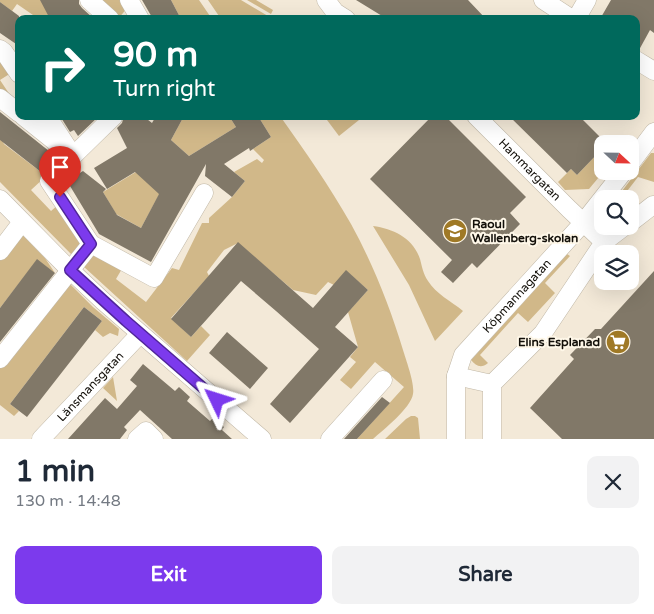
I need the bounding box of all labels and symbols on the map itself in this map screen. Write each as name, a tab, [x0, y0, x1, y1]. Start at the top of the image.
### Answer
north arrow	[594, 135, 639, 180]
street label: Hammargatan	[496, 136, 564, 204]
pin	[39, 146, 81, 197]
place label: Raoul Wallenberg-skolan	[472, 217, 578, 246]
school or university icon: Raoul Wallenberg-skolan	[442, 218, 468, 244]
street label: Köpmannagatan	[480, 256, 554, 336]
supermarket icon: Elins Esplanad	[605, 329, 631, 355]
place label: Elins Esplanad	[518, 335, 600, 350]
street label: Länsmansgatan	[54, 349, 127, 424]
position arrow	[190, 373, 242, 425]

